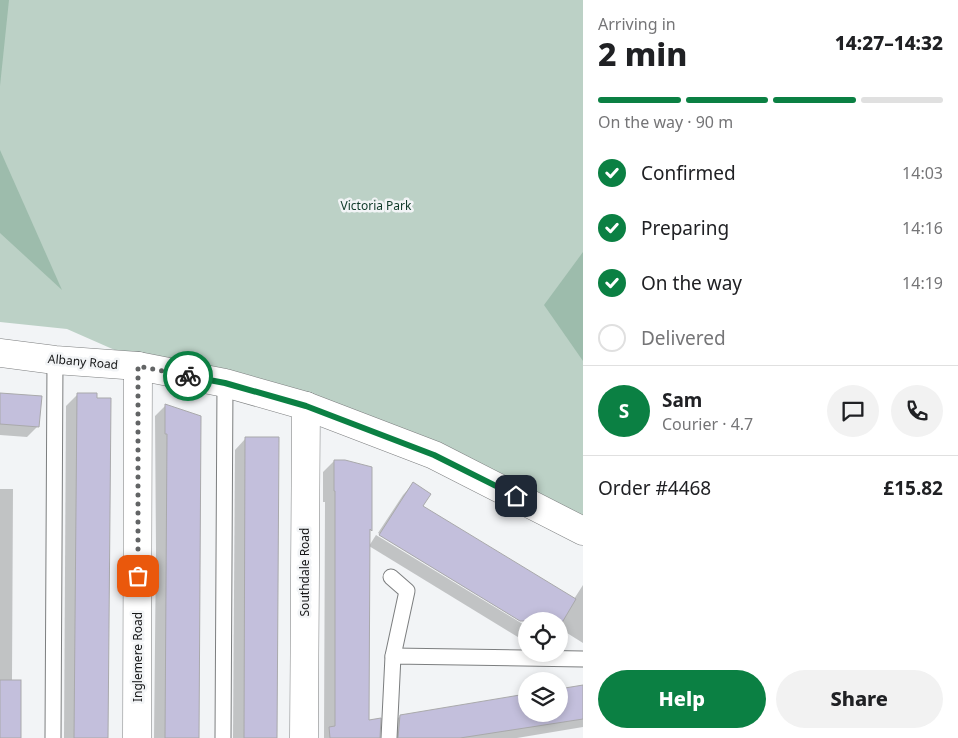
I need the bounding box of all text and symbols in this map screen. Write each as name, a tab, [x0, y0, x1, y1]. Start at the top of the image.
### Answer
text: Arriving in	[598, 13, 676, 35]
text: 14:27–14:32	[835, 30, 943, 56]
text: 2 min	[598, 32, 687, 75]
text: On the way · 90 m	[598, 111, 733, 133]
icon: check	[598, 159, 626, 187]
text: Confirmed	[641, 160, 736, 186]
text: 14:03	[902, 162, 943, 184]
park label: Victoria Park	[341, 197, 412, 214]
icon: check	[598, 214, 626, 242]
text: Preparing	[641, 215, 729, 241]
text: 14:16	[902, 217, 943, 239]
icon: check	[598, 269, 626, 297]
text: On the way	[641, 270, 742, 296]
text: 14:19	[902, 272, 943, 294]
text: Delivered	[641, 325, 726, 351]
street label: Albany Road	[47, 350, 119, 373]
courier	[163, 351, 213, 401]
icon: bike	[174, 362, 202, 390]
button: chat	[827, 385, 879, 437]
button: phone	[891, 385, 943, 437]
text: Sam	[662, 387, 702, 413]
text: S	[619, 398, 629, 424]
text: Courier · 4.7	[662, 413, 753, 435]
pin	[495, 475, 537, 517]
text: Order #4468	[598, 475, 711, 501]
text: £15.82	[883, 475, 943, 501]
icon: home	[502, 482, 530, 510]
street label: Southdale Road	[296, 528, 313, 616]
pin	[117, 555, 159, 597]
icon: bag	[124, 562, 152, 590]
street label: Inglemere Road	[129, 612, 146, 702]
map controls	[518, 612, 568, 722]
button: locate	[518, 612, 568, 662]
button: Help	[598, 670, 766, 728]
button: Share	[776, 670, 943, 728]
button: layers	[518, 672, 568, 722]

